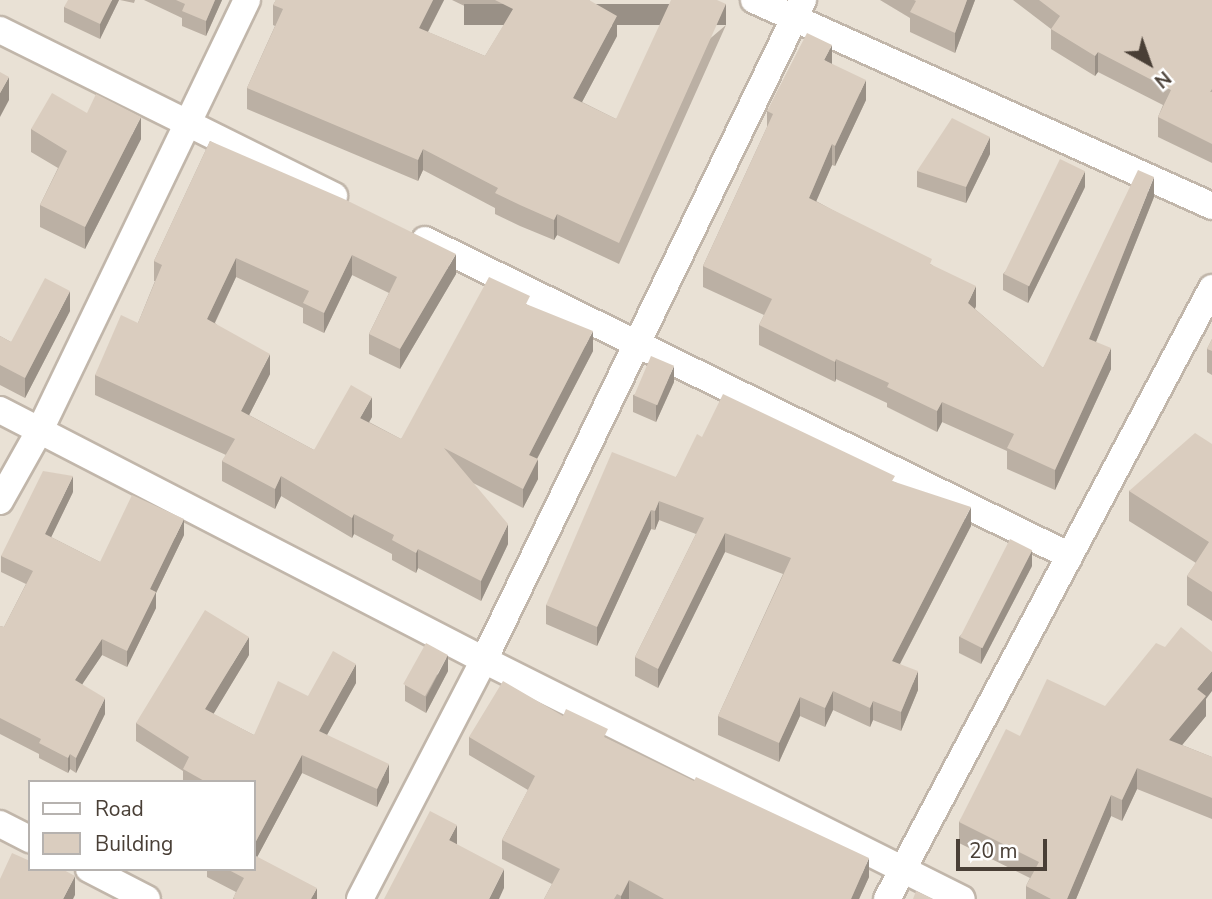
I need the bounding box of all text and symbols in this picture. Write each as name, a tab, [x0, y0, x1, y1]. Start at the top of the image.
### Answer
north arrow	[1114, 28, 1184, 98]
text: N	[1149, 65, 1176, 94]
legend	[28, 780, 256, 871]
text: Road	[95, 795, 144, 823]
scale bar	[960, 825, 1051, 869]
text: Building	[95, 830, 173, 858]
text: 20 m	[969, 837, 1018, 865]

